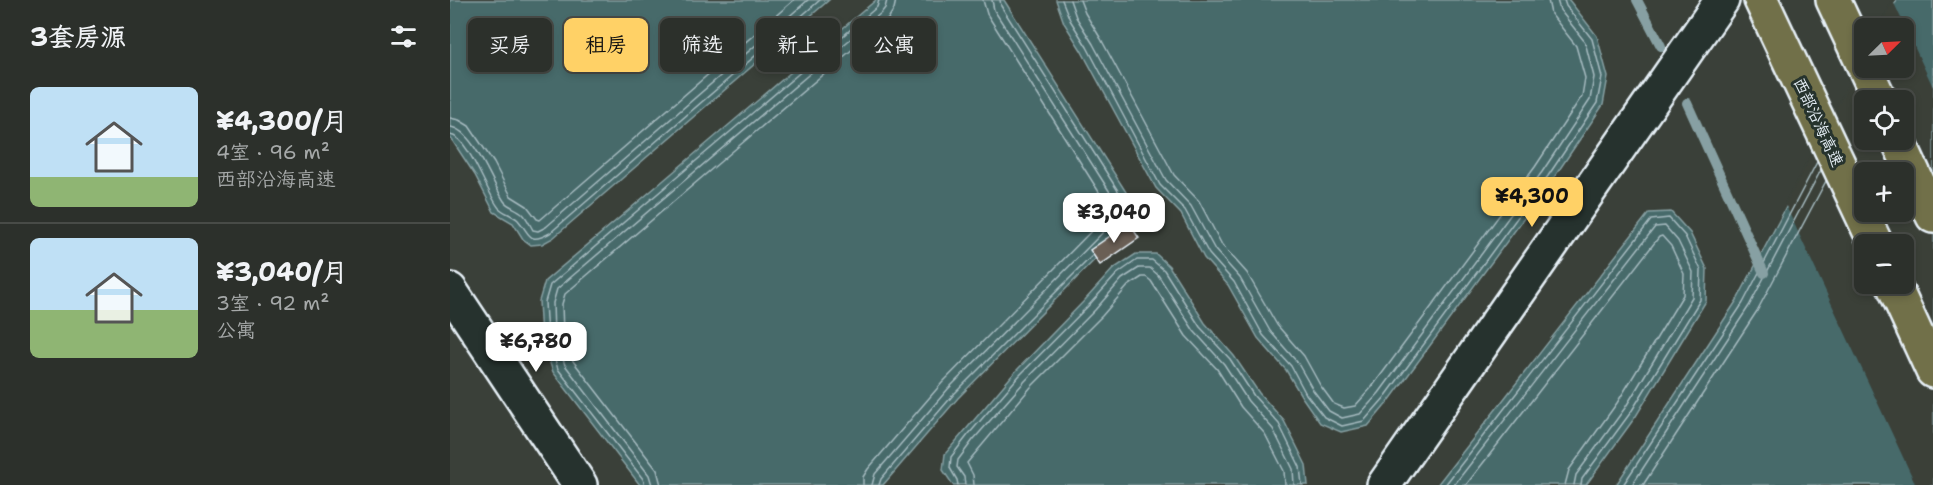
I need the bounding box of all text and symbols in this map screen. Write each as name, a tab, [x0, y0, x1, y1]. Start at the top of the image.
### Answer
chip: 买房	[468, 18, 552, 72]
chip: 租房	[564, 18, 648, 72]
chip: 筛选	[660, 18, 744, 72]
chip: 新上	[756, 18, 840, 72]
chip: 公寓	[852, 18, 936, 72]
north arrow	[1854, 18, 1914, 78]
map controls	[1854, 18, 1914, 294]
text: 3套房源	[30, 19, 126, 54]
icon: filters	[387, 20, 420, 53]
street label: 西部沿海高速	[1789, 74, 1848, 170]
button: locate	[1854, 90, 1914, 150]
text: ¥4,300/月	[216, 103, 348, 138]
icon: home	[78, 111, 150, 183]
text: 4室 · 96 m²	[216, 139, 330, 165]
button: +	[1854, 162, 1914, 222]
text: 西部沿海高速	[216, 166, 336, 192]
pin: ¥4,300	[1483, 177, 1581, 228]
text: ¥4,300	[1495, 183, 1569, 209]
pin: ¥3,040	[1065, 193, 1163, 244]
text: ¥3,040	[1077, 199, 1151, 225]
button: −	[1854, 234, 1914, 294]
text: ¥3,040/月	[216, 254, 348, 289]
icon: home	[78, 262, 150, 334]
text: 3室 · 92 m²	[216, 290, 330, 316]
text: 公寓	[216, 317, 256, 343]
pin: ¥6,780	[487, 322, 585, 373]
text: ¥6,780	[500, 328, 572, 354]

